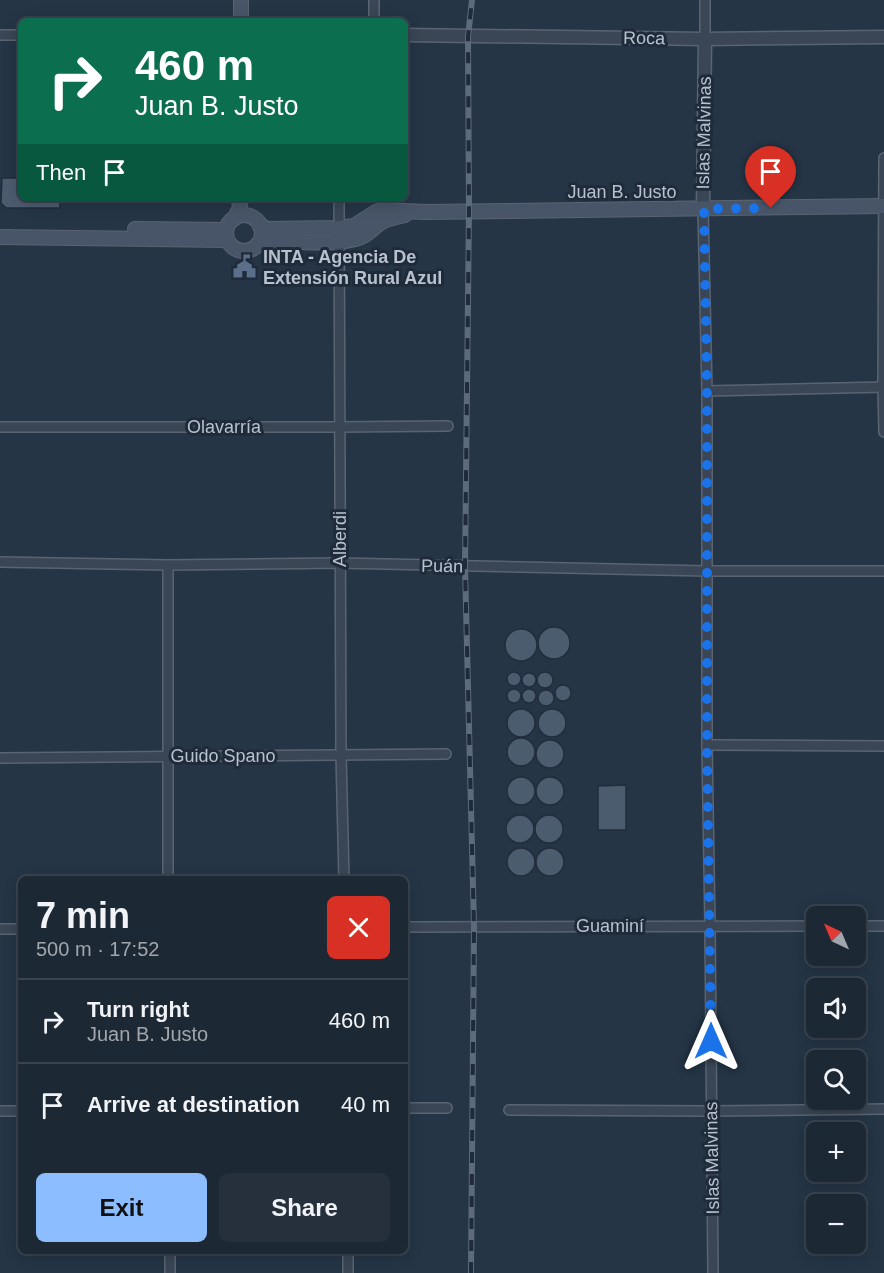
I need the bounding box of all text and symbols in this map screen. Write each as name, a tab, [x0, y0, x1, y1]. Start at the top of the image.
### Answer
street label: Roca	[623, 28, 666, 48]
icon: right	[36, 42, 114, 120]
text: 460 m	[135, 42, 254, 89]
street label: Islas Malvinas	[693, 76, 715, 190]
text: Juan B. Justo	[135, 91, 299, 121]
pin	[745, 146, 796, 208]
icon: arrive	[754, 155, 787, 188]
icon: arrive	[98, 156, 131, 189]
text: Then	[36, 160, 86, 185]
street label: Juan B. Justo	[567, 182, 677, 202]
place label: INTA - Agencia De Extensión Rural Azul	[263, 247, 442, 288]
public building icon: INTA - Agencia De Extensión Rural Azul	[232, 254, 258, 280]
street label: Olavarría	[187, 417, 262, 437]
street label: Alberdi	[330, 511, 350, 567]
street label: Puán	[421, 556, 463, 576]
street label: Guido Spano	[170, 746, 276, 766]
text: 7 min	[36, 895, 130, 936]
button: close	[327, 896, 390, 959]
north arrow	[806, 906, 866, 966]
map controls	[806, 906, 866, 1254]
street label: Guaminí	[576, 916, 644, 936]
text: 500 m · 17:52	[36, 938, 159, 960]
button: sound	[806, 978, 866, 1038]
text: Turn right	[87, 997, 189, 1022]
icon: right	[36, 1005, 69, 1038]
text: 460 m	[329, 1008, 390, 1033]
position arrow	[679, 1009, 743, 1073]
text: Juan B. Justo	[87, 1023, 208, 1045]
button: search	[806, 1050, 866, 1110]
icon: arrive	[36, 1089, 69, 1122]
text: Arrive at destination	[87, 1092, 300, 1117]
text: 40 m	[341, 1092, 390, 1117]
street label: Islas Malvinas	[701, 1101, 723, 1215]
button: +	[806, 1122, 866, 1182]
button: Exit	[36, 1173, 207, 1242]
button: Share	[219, 1173, 390, 1242]
button: −	[806, 1194, 866, 1254]

